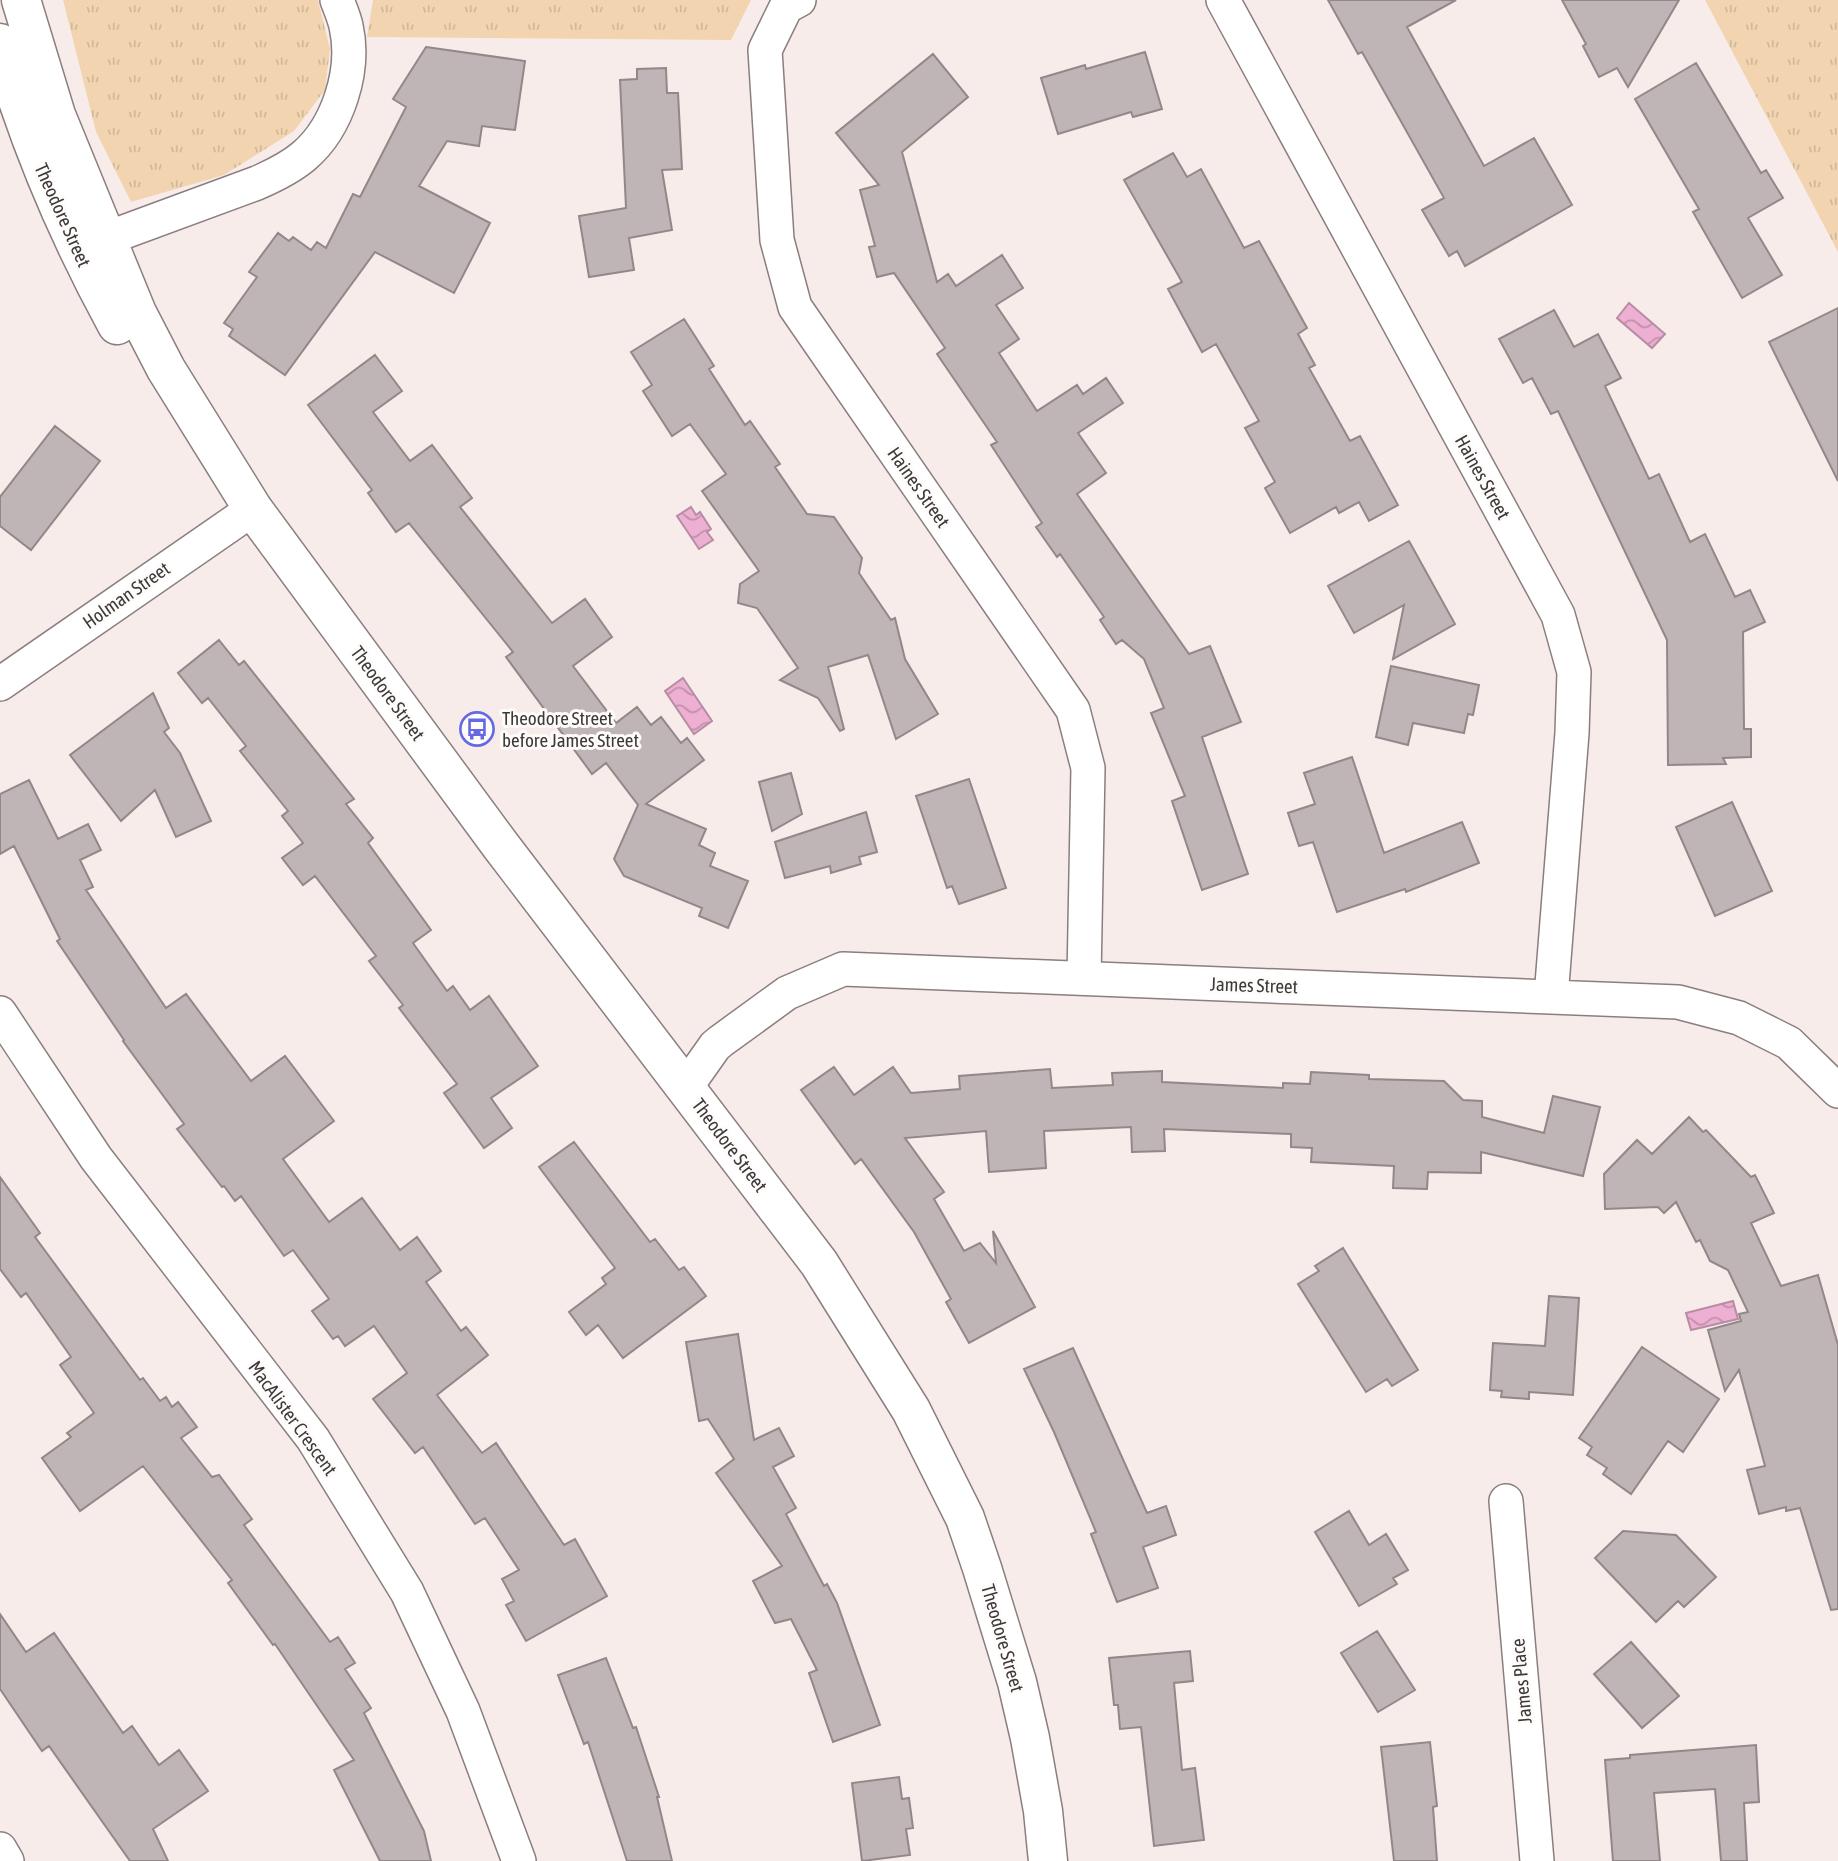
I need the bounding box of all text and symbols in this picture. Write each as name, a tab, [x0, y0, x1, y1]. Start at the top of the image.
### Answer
street label: Theodore Street	[30, 160, 96, 270]
street label: Haines Street	[1451, 431, 1515, 523]
street label: Haines Street	[883, 443, 955, 531]
street label: Holman Street	[78, 557, 174, 633]
street label: Theodore Street	[346, 642, 430, 744]
place label: Theodore Street before James Street	[502, 707, 639, 751]
bus stop icon: Theodore Street before James Street	[458, 710, 496, 748]
street label: James Street	[1210, 972, 1298, 998]
street label: Theodore Street	[688, 1094, 772, 1196]
street label: MacAlister Crescent	[244, 1357, 342, 1479]
street label: Theodore Street	[977, 1582, 1029, 1694]
street label: James Place	[1506, 1638, 1536, 1724]

